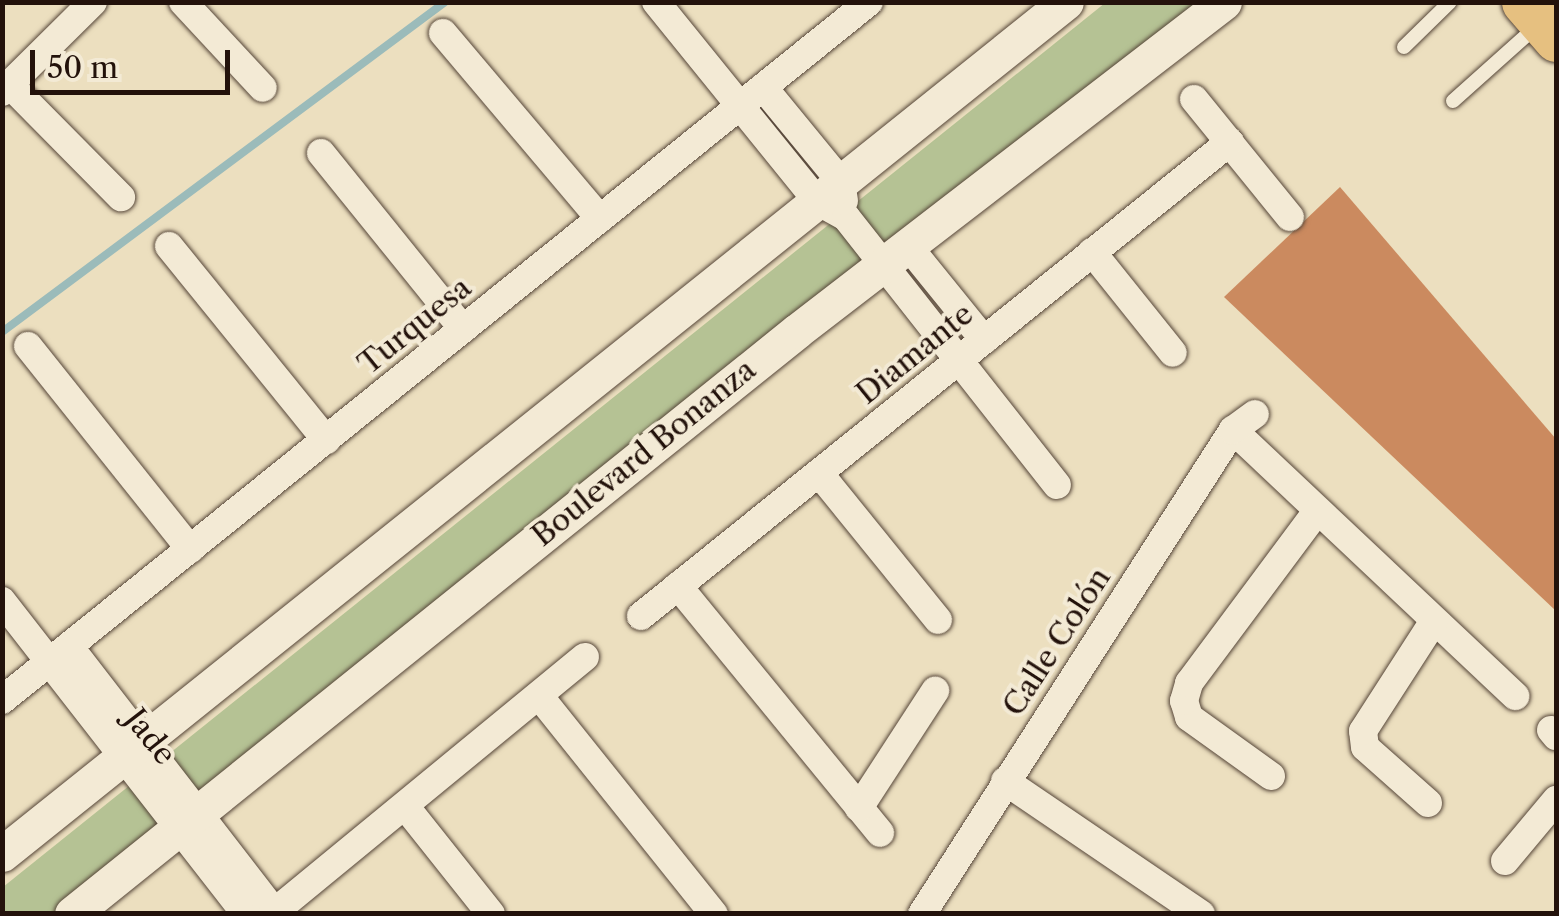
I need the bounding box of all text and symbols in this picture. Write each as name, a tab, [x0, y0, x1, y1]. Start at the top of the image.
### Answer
scale bar	[35, 30, 235, 92]
text: 50 m	[47, 49, 118, 86]
street label: Turquesa	[351, 270, 479, 382]
street label: Diamante	[850, 296, 980, 412]
street label: Boulevard Bonanza	[525, 352, 763, 554]
street label: Calle Colón	[996, 561, 1118, 723]
street label: Jade	[117, 702, 183, 772]

